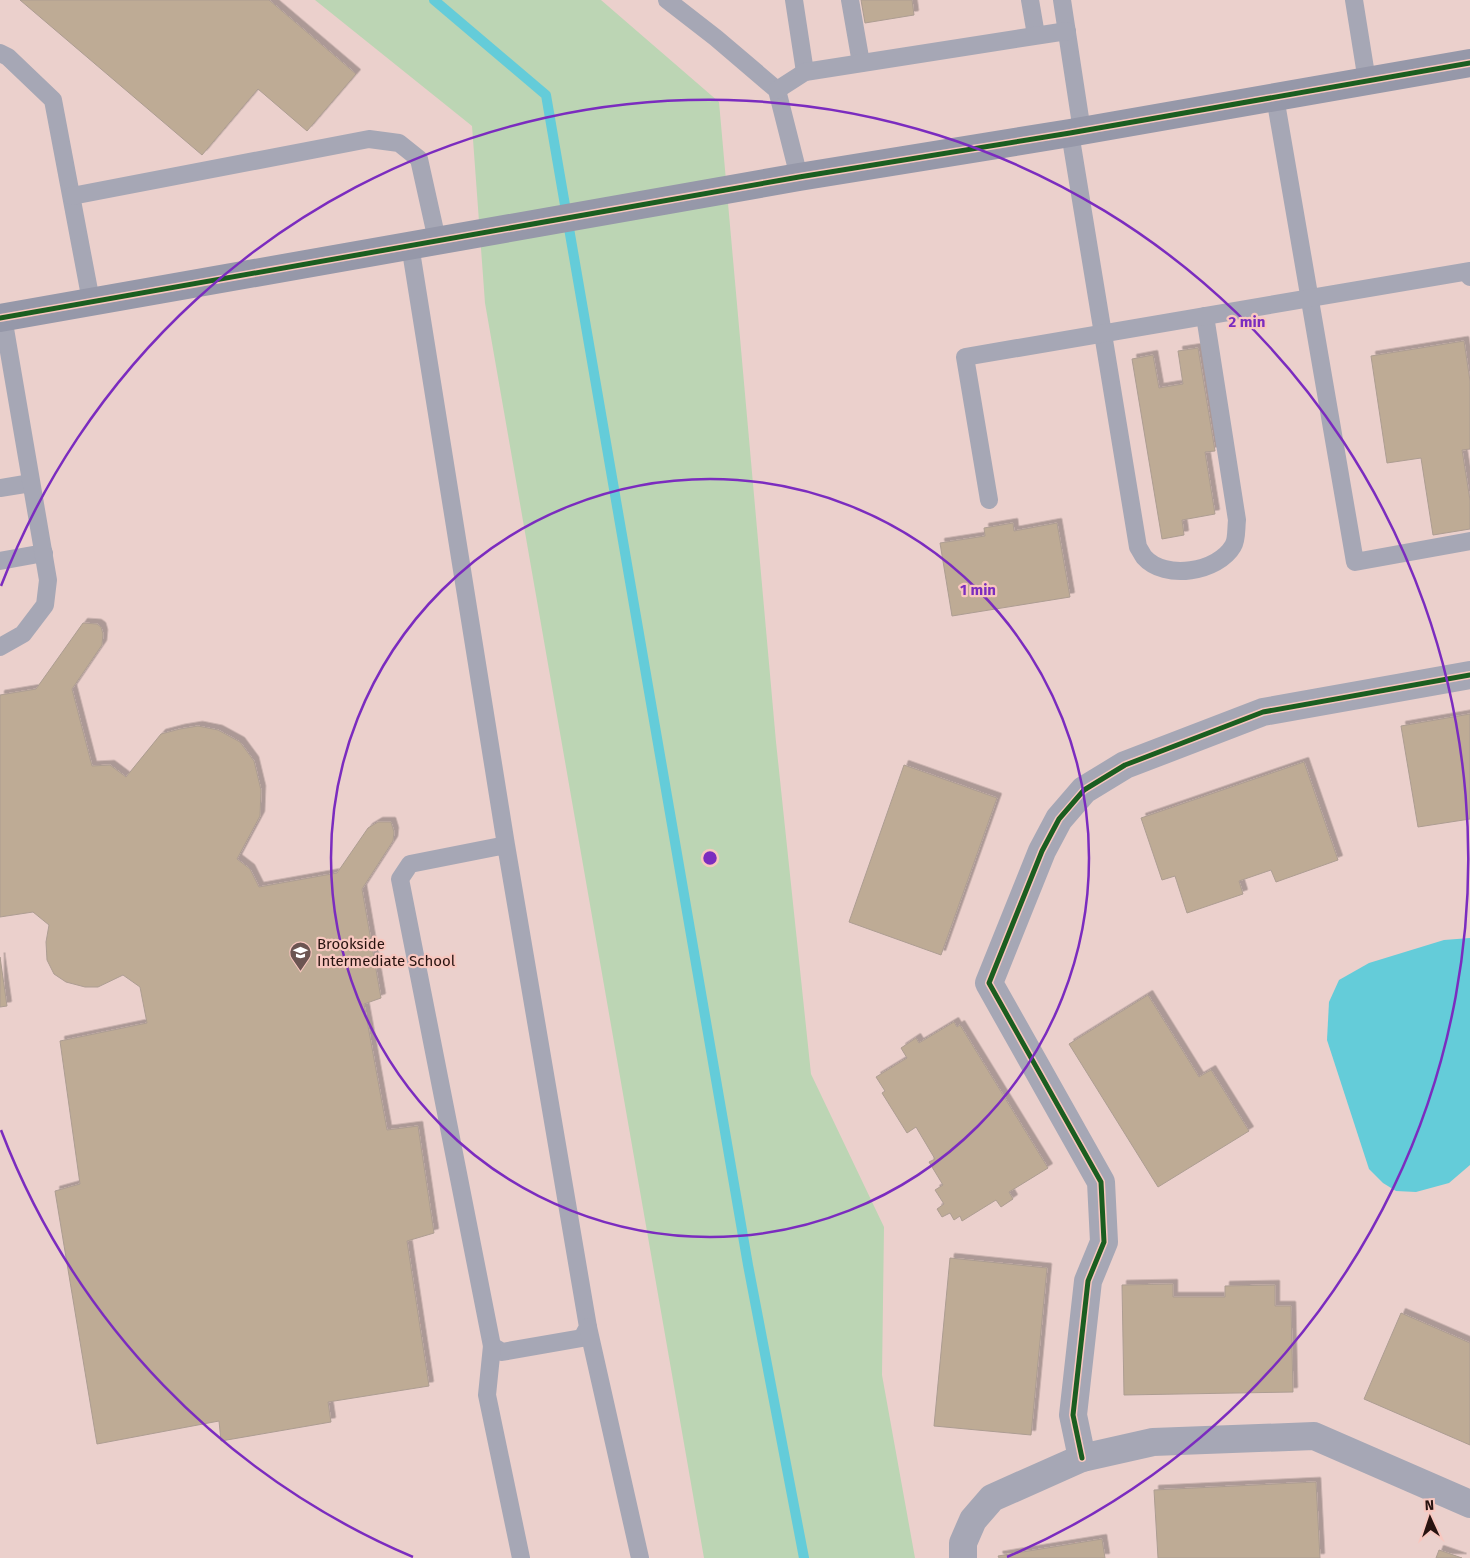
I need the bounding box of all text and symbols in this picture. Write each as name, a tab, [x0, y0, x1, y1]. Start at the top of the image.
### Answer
text: 2 min	[1229, 313, 1265, 331]
text: 1 min	[960, 581, 996, 599]
centre of rings	[701, 849, 719, 867]
place label: Brookside Intermediate School	[317, 935, 456, 970]
school or university icon: Brookside Intermediate School	[289, 941, 313, 972]
north arrow	[1405, 1493, 1455, 1543]
text: N	[1424, 1497, 1434, 1514]

